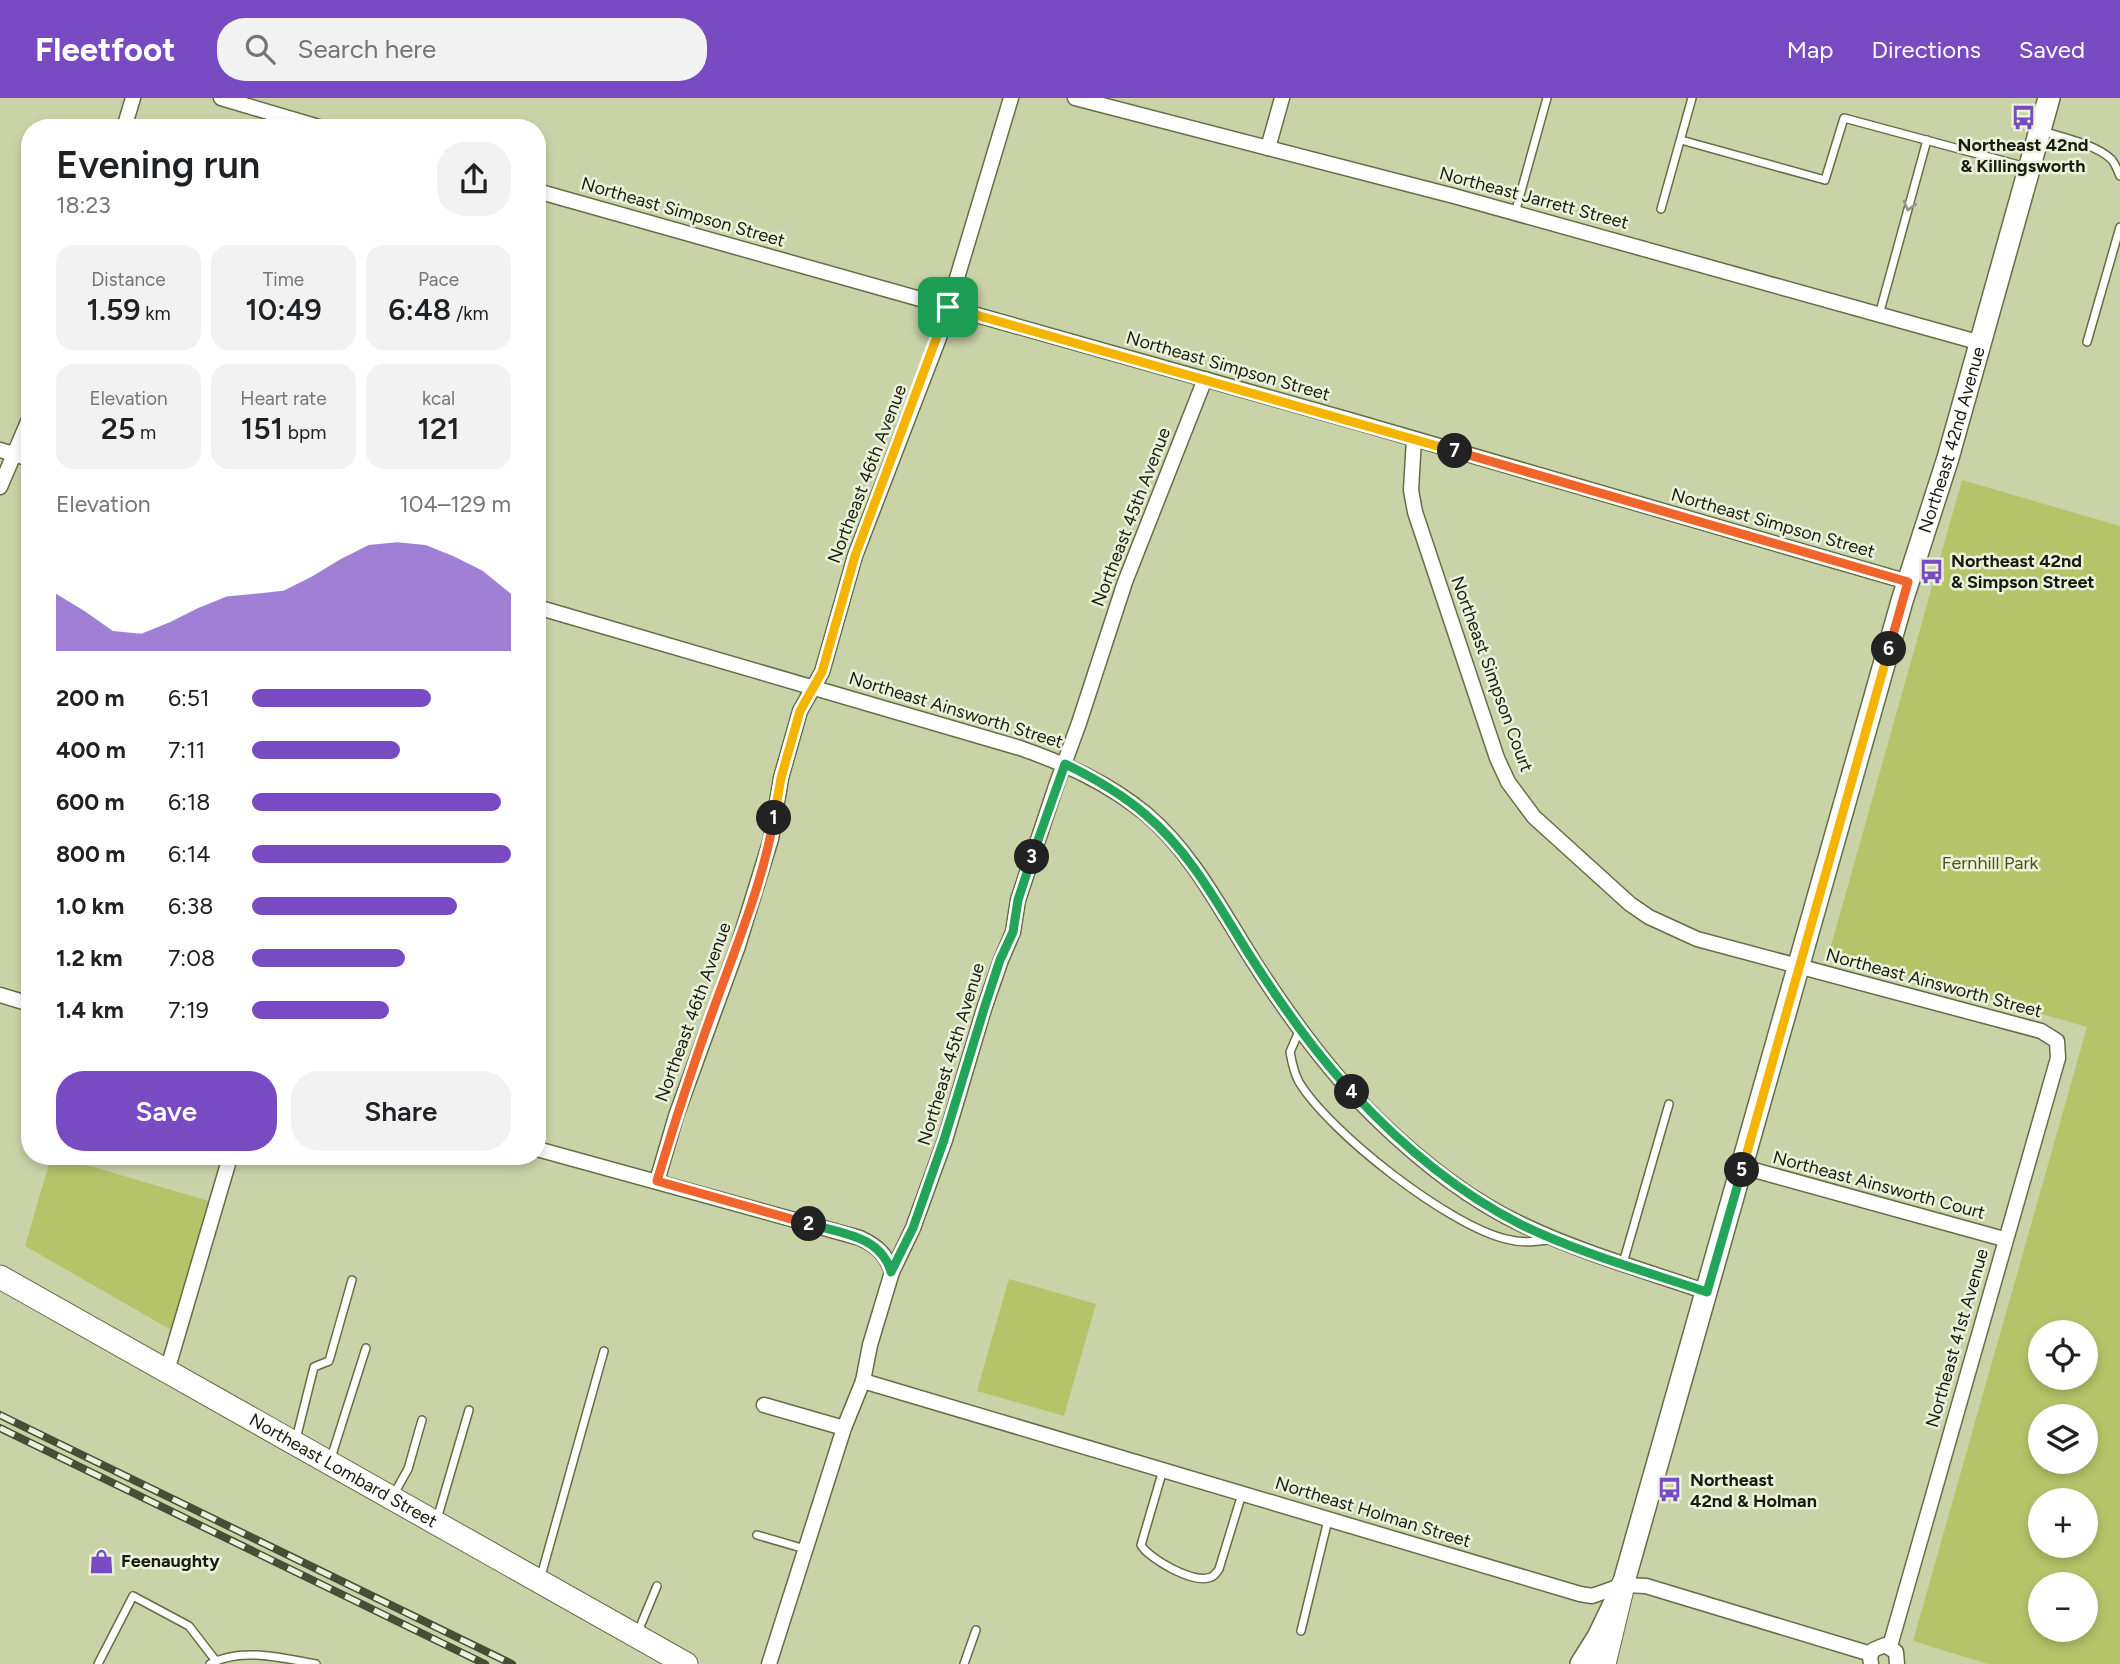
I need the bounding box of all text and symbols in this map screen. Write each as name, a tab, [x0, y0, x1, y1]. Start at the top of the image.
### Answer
search box	[217, 18, 707, 81]
text: Fleetfoot	[35, 30, 175, 69]
icon: search	[241, 30, 279, 68]
text: Search here	[297, 33, 436, 65]
text: Map	[1787, 35, 1833, 64]
text: Directions	[1871, 35, 1981, 64]
text: Saved	[2019, 35, 2085, 64]
bus stop icon: Northeast 42nd & Killingsworth	[2009, 104, 2037, 132]
place label: Northeast 42nd & Killingsworth	[1958, 134, 2088, 177]
text: Evening run	[56, 142, 260, 188]
button: share	[437, 142, 511, 216]
street label: Northeast Jarrett Street	[1437, 162, 1631, 234]
street label: Northeast Simpson Street	[579, 172, 788, 252]
text: 18:23	[56, 191, 111, 219]
one-way arrow	[1903, 200, 1917, 212]
text: Distance	[91, 268, 166, 291]
text: Time	[263, 268, 304, 291]
text: Pace	[418, 268, 459, 291]
pin	[918, 277, 978, 337]
icon: arrive	[929, 288, 967, 326]
text: 1.59	[86, 291, 141, 328]
text: 10:49	[245, 291, 322, 328]
text: 6:48	[388, 291, 451, 328]
text: km	[141, 302, 171, 325]
text: /km	[451, 302, 489, 325]
street label: Northeast Simpson Street	[1124, 326, 1333, 406]
street label: Northeast 42nd Avenue	[1914, 344, 1990, 536]
street label: Northeast 46th Avenue	[823, 381, 911, 566]
text: Elevation	[89, 387, 168, 410]
text: Heart rate	[240, 387, 327, 410]
text: kcal	[422, 387, 455, 410]
text: 25	[101, 410, 135, 447]
text: 151	[241, 410, 283, 447]
text: 121	[417, 410, 460, 447]
text: m	[135, 421, 156, 444]
text: bpm	[283, 421, 326, 444]
street label: Northeast 45th Avenue	[1087, 424, 1175, 609]
pin: 7	[1438, 434, 1472, 468]
text: 7	[1449, 439, 1460, 462]
street label: Northeast Simpson Street	[1669, 483, 1878, 563]
text: Elevation	[56, 490, 151, 518]
text: 104–129 m	[399, 490, 511, 518]
place label: Northeast 42nd & Simpson Street	[1951, 550, 2095, 593]
bus stop icon: Northeast 42nd & Simpson Street	[1917, 557, 1945, 585]
street label: Northeast Simpson Court	[1446, 573, 1538, 775]
pin: 6	[1871, 632, 1906, 666]
text: 6	[1883, 637, 1894, 660]
street label: Northeast Ainsworth Street	[846, 667, 1066, 753]
text: 200 m	[56, 684, 125, 712]
text: 6:51	[168, 684, 210, 712]
text: 400 m	[56, 736, 126, 764]
text: 7:11	[168, 736, 205, 764]
text: 600 m	[56, 788, 125, 816]
text: 6:18	[168, 788, 210, 816]
pin: 1	[756, 800, 792, 836]
text: 1	[769, 806, 778, 829]
text: 800 m	[56, 840, 125, 868]
text: 6:14	[168, 840, 211, 868]
pin: 3	[1014, 840, 1050, 874]
text: 3	[1026, 845, 1037, 868]
park label: Fernhill Park	[1942, 852, 2038, 874]
text: 1.0 km	[56, 892, 124, 920]
text: 6:38	[168, 892, 213, 920]
street label: Northeast 46th Avenue	[650, 919, 736, 1105]
text: 1.2 km	[56, 944, 123, 972]
text: 7:08	[168, 944, 215, 972]
street label: Northeast Ainsworth Street	[1824, 944, 2045, 1023]
street label: Northeast 45th Avenue	[913, 960, 989, 1148]
text: 1.4 km	[56, 996, 124, 1024]
text: 7:19	[168, 996, 209, 1024]
button: Save	[56, 1071, 277, 1151]
button: Share	[291, 1071, 511, 1151]
pin: 4	[1334, 1074, 1370, 1110]
text: 4	[1345, 1080, 1358, 1103]
street label: Northeast Ainsworth Court	[1770, 1146, 1988, 1224]
pin: 5	[1724, 1152, 1760, 1188]
text: 5	[1736, 1158, 1747, 1181]
pin: 2	[792, 1206, 826, 1242]
text: 2	[803, 1212, 814, 1235]
street label: Northeast 41st Avenue	[1921, 1246, 1993, 1430]
map controls	[2028, 1320, 2098, 1642]
button: locate	[2028, 1320, 2098, 1390]
button: layers	[2028, 1404, 2098, 1474]
street label: Northeast Lombard Street	[245, 1409, 441, 1532]
place label: Northeast 42nd & Holman	[1690, 1469, 1817, 1512]
street label: Northeast Holman Street	[1273, 1472, 1474, 1552]
bus stop icon: Northeast 42nd & Holman	[1656, 1476, 1684, 1504]
button: +	[2028, 1488, 2098, 1558]
shop icon: Feenaughty	[87, 1547, 115, 1575]
place label: Feenaughty	[121, 1550, 220, 1572]
button: −	[2028, 1572, 2098, 1642]

